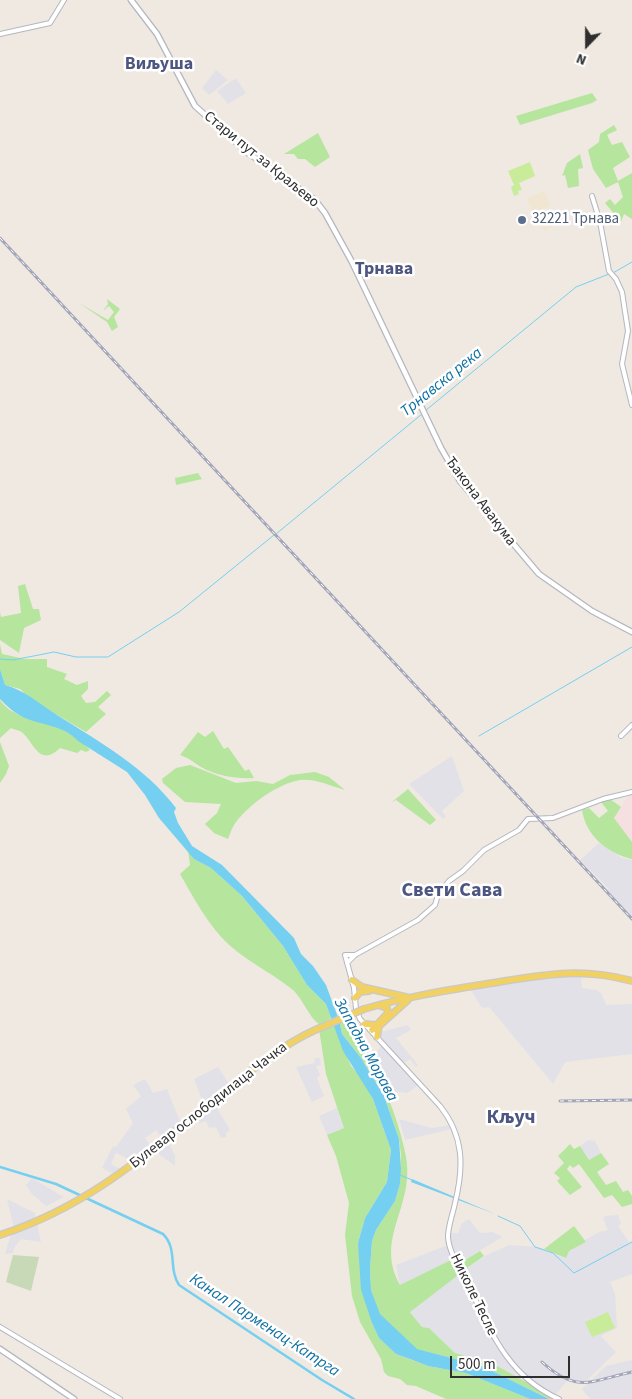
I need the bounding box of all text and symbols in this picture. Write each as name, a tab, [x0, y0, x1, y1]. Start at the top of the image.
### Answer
north arrow	[562, 20, 612, 70]
text: N	[573, 48, 589, 70]
district label: Виљуша	[125, 54, 193, 76]
street label: Стари пут за Краљево	[200, 108, 322, 212]
place label: 32221 Трнава	[532, 211, 619, 229]
marker: 32221 Трнава	[516, 214, 528, 226]
district label: Трнава	[355, 259, 413, 281]
water label: Трнавска река	[397, 344, 487, 422]
street label: Ђакона Авакума	[441, 454, 519, 550]
district label: Свети Сава	[401, 880, 503, 904]
water label: Западна Морава	[329, 995, 401, 1105]
street label: Булевар ослободилаца Чачка	[127, 1039, 291, 1173]
district label: Кључ	[486, 1107, 536, 1131]
street label: Николе Тесле	[445, 1251, 501, 1339]
water label: Канал Парменац-Катрга	[185, 1270, 343, 1382]
scale bar	[452, 1346, 572, 1378]
text: 500 m	[458, 1354, 496, 1375]

